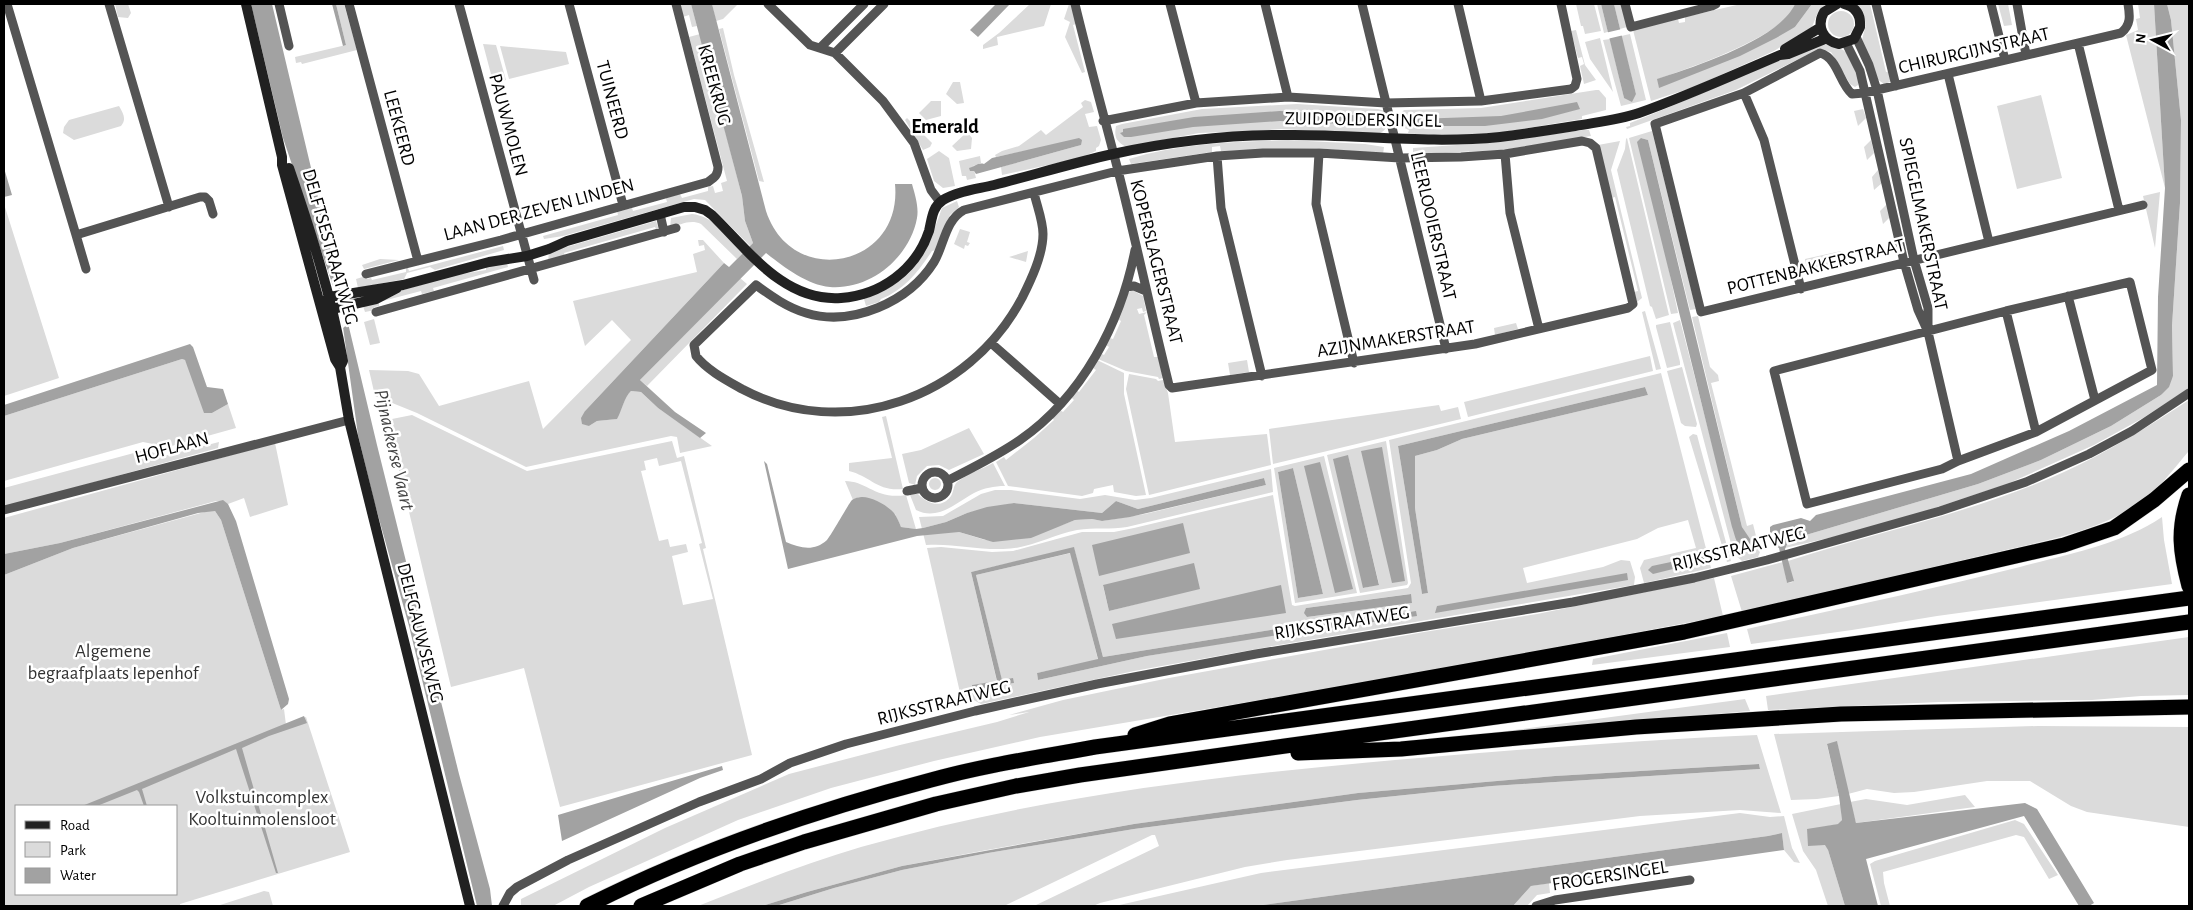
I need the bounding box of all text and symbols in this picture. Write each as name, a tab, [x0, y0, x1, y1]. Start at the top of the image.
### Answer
north arrow	[2128, 15, 2178, 65]
street label: CHIRURGIJNSTRAAT	[1897, 24, 2051, 78]
text: N	[2134, 33, 2149, 44]
street label: KREEKRUG	[694, 42, 734, 128]
street label: TUINEERD	[592, 59, 632, 141]
street label: PAUWMOLEN	[485, 72, 531, 178]
street label: LEEKEERD	[380, 88, 418, 168]
street label: ZUIDPOLDERSINGEL	[1285, 109, 1441, 131]
district label: Emerald	[911, 117, 979, 137]
street label: SPIEGELMAKERSTRAAT	[1895, 136, 1951, 312]
street label: LEERLOOIERSTRAAT	[1407, 150, 1459, 302]
street label: DELFTSESTRAATWEG	[299, 167, 361, 327]
street label: LAAN DER ZEVEN LINDEN	[442, 175, 636, 245]
street label: KOPERSLAGERSTRAAT	[1126, 178, 1186, 346]
street label: POTTENBAKKERSTRAAT	[1725, 236, 1907, 298]
street label: AZIJNMAKERSTRAAT	[1316, 317, 1476, 361]
water label: Pijnackerse Vaart	[370, 387, 418, 513]
street label: HOFLAAN	[133, 429, 211, 467]
street label: RIJKSSTRAATWEG	[1670, 523, 1808, 575]
street label: DELFGAUWSEWEG	[393, 561, 447, 705]
street label: RIJKSSTRAATWEG	[1273, 603, 1411, 643]
park label: Algemene begraafplaats Iepenhof	[27, 642, 200, 683]
street label: RIJKSSTRAATWEG	[875, 677, 1013, 729]
park label: Volkstuincomplex Kooltuinmolensloot	[188, 788, 336, 829]
legend	[15, 805, 178, 895]
text: Road	[60, 818, 90, 833]
text: Park	[60, 843, 86, 858]
street label: FROGERSINGEL	[1551, 857, 1669, 895]
text: Water	[60, 868, 96, 883]

